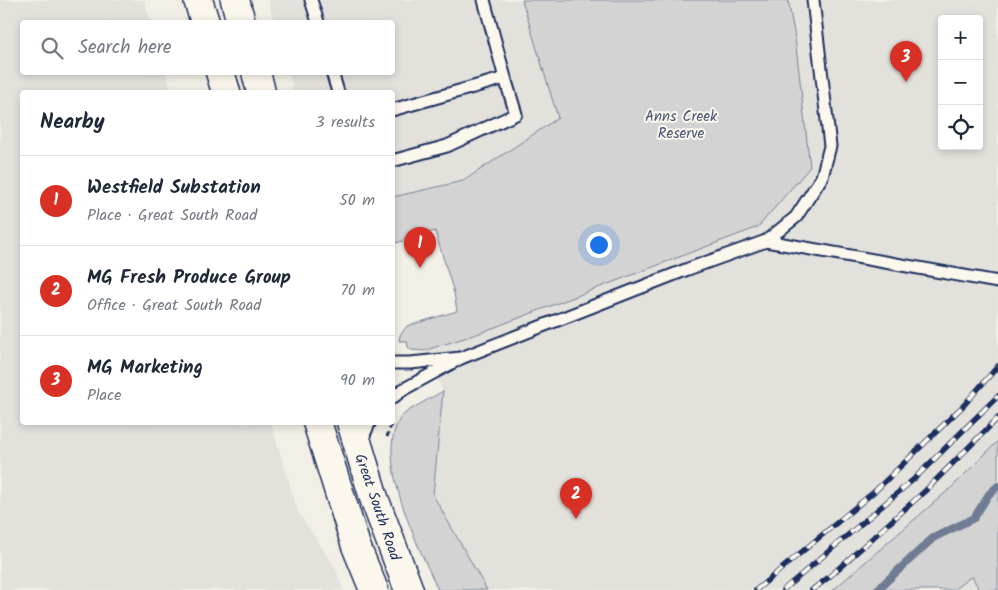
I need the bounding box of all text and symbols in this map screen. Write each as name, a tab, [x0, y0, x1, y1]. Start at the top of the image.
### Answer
map controls	[938, 15, 983, 150]
button: +	[938, 15, 983, 60]
search box	[20, 20, 395, 75]
text: Search here	[78, 33, 172, 63]
icon: search	[38, 34, 66, 62]
pin: 3	[890, 41, 922, 82]
button: −	[938, 60, 983, 105]
park label: Anns Creek Reserve	[645, 105, 718, 146]
button: locate	[938, 105, 983, 150]
text: Nearby	[40, 106, 105, 139]
text: 3 results	[316, 110, 375, 135]
text: Westfield Substation	[87, 173, 261, 203]
text: 1	[54, 188, 58, 213]
text: 50 m	[339, 188, 375, 213]
text: Place · Great South Road	[87, 203, 257, 228]
pin: 1	[404, 227, 436, 268]
your location	[586, 232, 612, 258]
text: MG Fresh Produce Group	[87, 263, 291, 293]
text: 2	[51, 278, 61, 303]
text: 70 m	[340, 278, 375, 303]
text: Office · Great South Road	[87, 293, 261, 318]
text: MG Marketing	[87, 353, 203, 383]
text: 3	[52, 368, 60, 393]
text: 90 m	[340, 368, 375, 393]
text: Place	[87, 383, 121, 408]
street label: Great South Road	[348, 451, 407, 564]
pin: 2	[560, 478, 592, 519]

